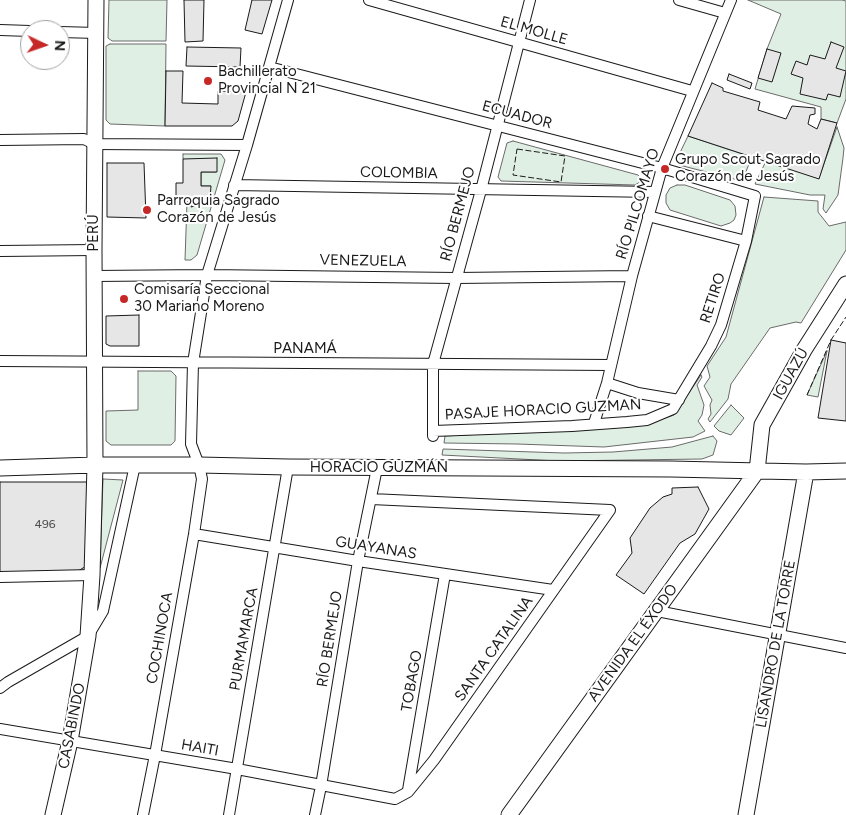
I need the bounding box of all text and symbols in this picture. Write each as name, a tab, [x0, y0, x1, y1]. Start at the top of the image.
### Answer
street label: EL MOLLE	[498, 13, 570, 49]
north arrow	[20, 20, 70, 70]
text: N	[51, 40, 68, 52]
place label: Bachillerato Provincial N 21	[218, 63, 316, 98]
marker: Bachillerato Provincial N 21	[202, 75, 214, 87]
street label: ECUADOR	[480, 97, 554, 133]
street label: RÍO PILCOMAYO	[613, 146, 663, 262]
place label: Grupo Scout Sagrado Corazón de Jesús	[675, 151, 821, 186]
street label: COLOMBIA	[360, 163, 438, 183]
marker: Grupo Scout Sagrado Corazón de Jesús	[659, 163, 671, 175]
street label: RÍO BERMEJO	[437, 165, 479, 263]
place label: Parroquia Sagrado Corazón de Jesús	[157, 192, 280, 227]
marker: Parroquia Sagrado Corazón de Jesús	[141, 204, 153, 216]
street label: PERÚ	[85, 214, 103, 252]
street label: VENEZUELA	[319, 251, 407, 271]
street label: RETIRO	[696, 271, 730, 325]
place label: Comisaría Seccional 30 Mariano Moreno	[134, 281, 269, 316]
marker: Comisaría Seccional 30 Mariano Moreno	[118, 293, 130, 305]
street label: PANAMÁ	[273, 340, 337, 358]
street label: IGUAZÚ	[769, 345, 813, 403]
street label: PASAJE HORACIO GUZMAN	[444, 396, 642, 424]
street label: HORACIO GUZMÁN	[310, 459, 448, 477]
house number: 496	[34, 517, 56, 531]
street label: GUAYANAS	[334, 533, 418, 563]
street label: LISANDRO DE LA TORRE	[752, 559, 800, 729]
street label: AVENIDA EL ÉXODO	[584, 581, 682, 705]
street label: PURMAMARCA	[226, 586, 262, 692]
street label: RÍO BERMEJO	[314, 590, 346, 688]
street label: COCHINOCA	[143, 591, 177, 685]
street label: SANTA CATALINA	[451, 593, 537, 705]
street label: TOBAGO	[398, 649, 426, 713]
street label: CASABINDO	[55, 682, 89, 770]
street label: HAITI	[180, 736, 220, 760]

